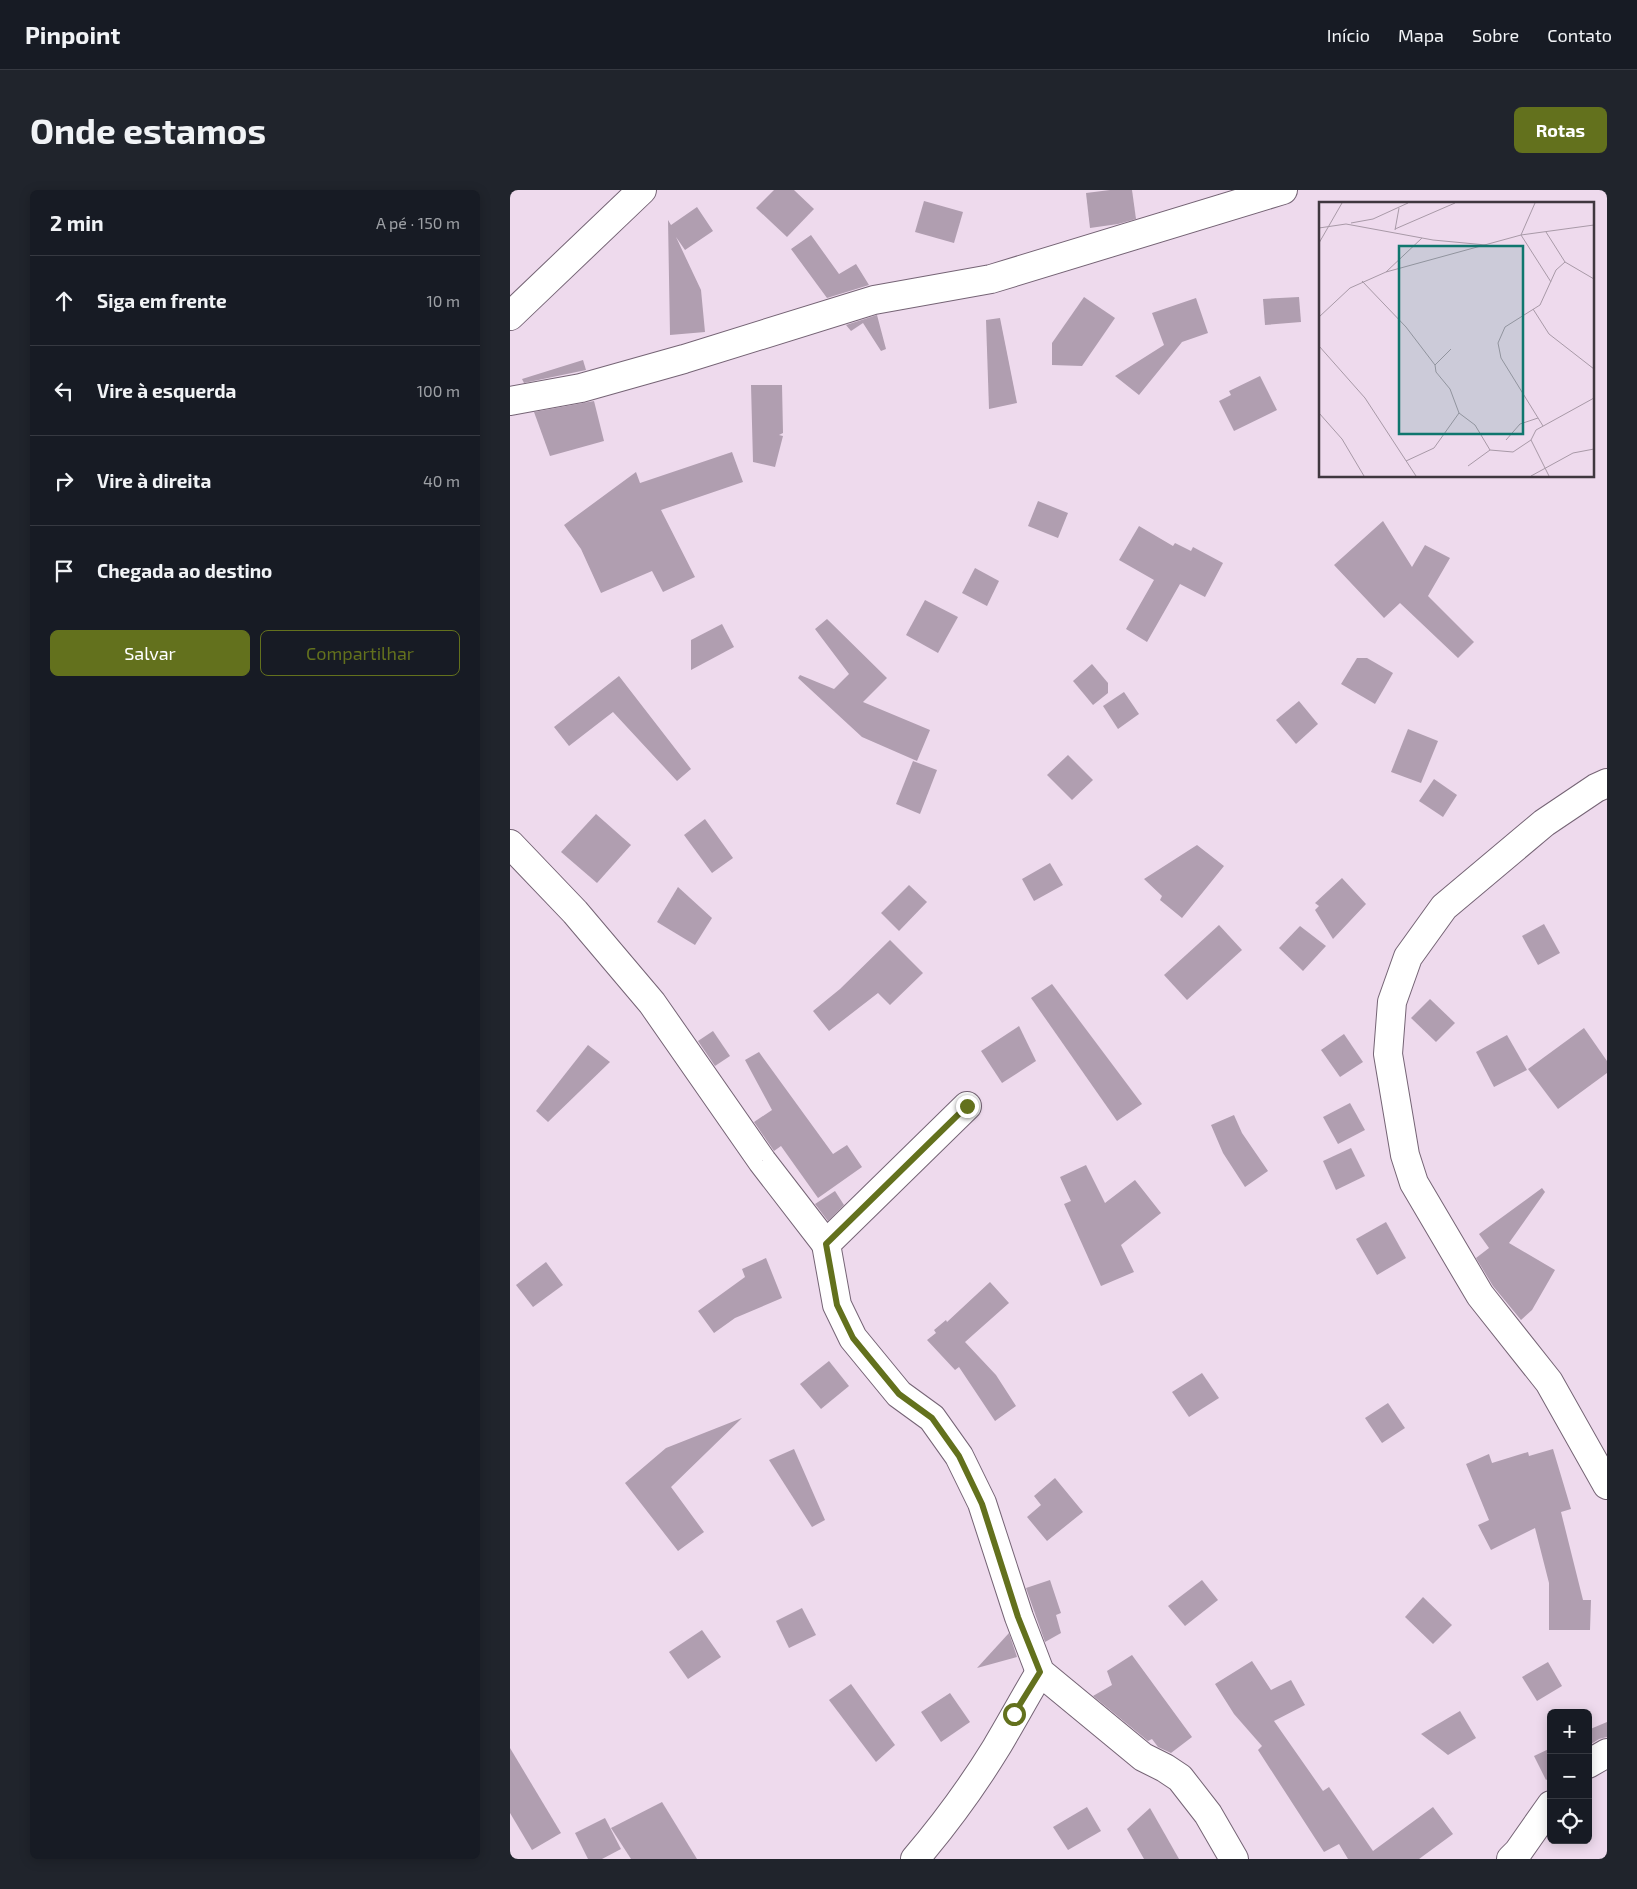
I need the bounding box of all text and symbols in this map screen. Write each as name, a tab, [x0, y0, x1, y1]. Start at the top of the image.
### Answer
text: Pinpoint	[25, 20, 120, 49]
text: Início	[1327, 24, 1370, 46]
text: Mapa	[1398, 24, 1444, 46]
text: Sobre	[1472, 24, 1519, 46]
text: Contato	[1547, 24, 1612, 46]
button: Rotas	[1514, 107, 1607, 153]
text: Onde estamos	[30, 109, 266, 151]
inset map	[1319, 202, 1594, 478]
text: 2 min	[50, 210, 104, 235]
text: A pé · 150 m	[376, 213, 460, 232]
icon: ahead	[50, 287, 78, 315]
text: Siga em frente	[97, 289, 227, 312]
text: 10 m	[426, 291, 460, 310]
icon: left	[50, 377, 78, 405]
text: Vire à esquerda	[97, 379, 236, 402]
text: 100 m	[417, 381, 460, 400]
icon: right	[50, 467, 78, 495]
text: Vire à direita	[97, 469, 211, 492]
text: 40 m	[423, 471, 460, 490]
icon: arrive	[50, 557, 78, 585]
text: Chegada ao destino	[97, 559, 272, 582]
button: Salvar	[50, 630, 250, 676]
button: Compartilhar	[260, 630, 460, 676]
route end	[956, 1095, 979, 1118]
route start	[1003, 1703, 1026, 1726]
map controls	[1547, 1709, 1592, 1844]
button: +	[1547, 1709, 1592, 1754]
button: −	[1547, 1754, 1592, 1799]
button: locate	[1547, 1799, 1592, 1844]

